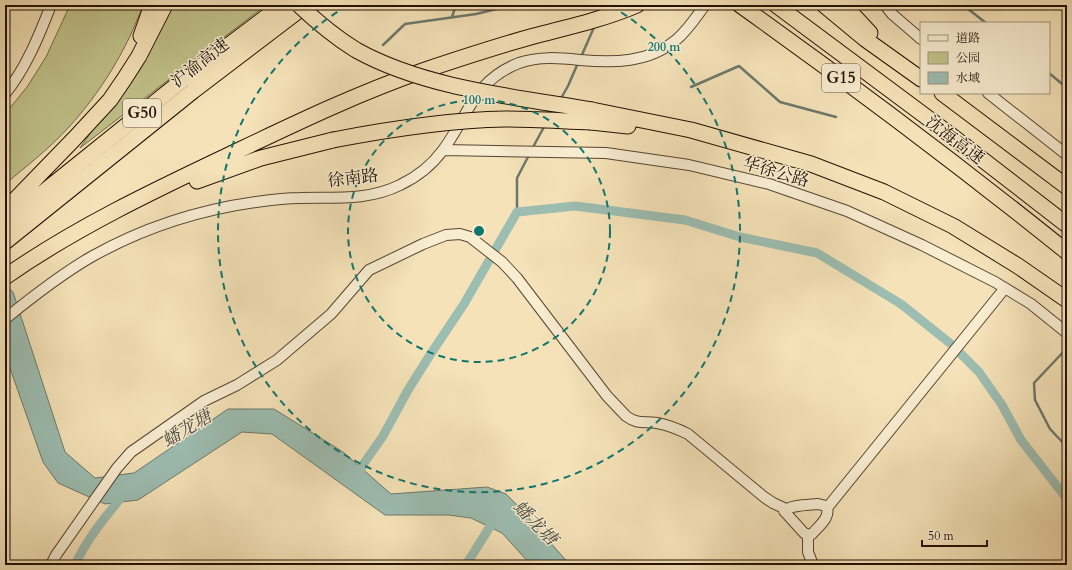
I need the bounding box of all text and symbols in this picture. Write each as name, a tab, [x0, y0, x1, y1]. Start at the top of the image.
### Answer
legend	[920, 22, 1050, 94]
text: 道路	[956, 30, 980, 46]
street label: 沪渝高速	[166, 33, 234, 93]
text: 200 m	[648, 39, 681, 55]
text: 公园	[956, 50, 980, 66]
road number: G15	[822, 64, 860, 92]
text: 水域	[956, 70, 980, 86]
text: 100 m	[463, 92, 496, 108]
road number: G50	[123, 99, 161, 127]
street label: 沈海高速	[921, 110, 989, 170]
street label: 华徐公路	[740, 152, 812, 192]
street label: 徐南路	[326, 163, 380, 193]
centre of rings	[472, 224, 486, 238]
water label: 蟠龙塘	[157, 403, 219, 454]
water label: 蟠龙塘	[507, 495, 565, 553]
scale bar	[922, 522, 987, 548]
text: 50 m	[928, 528, 955, 544]

